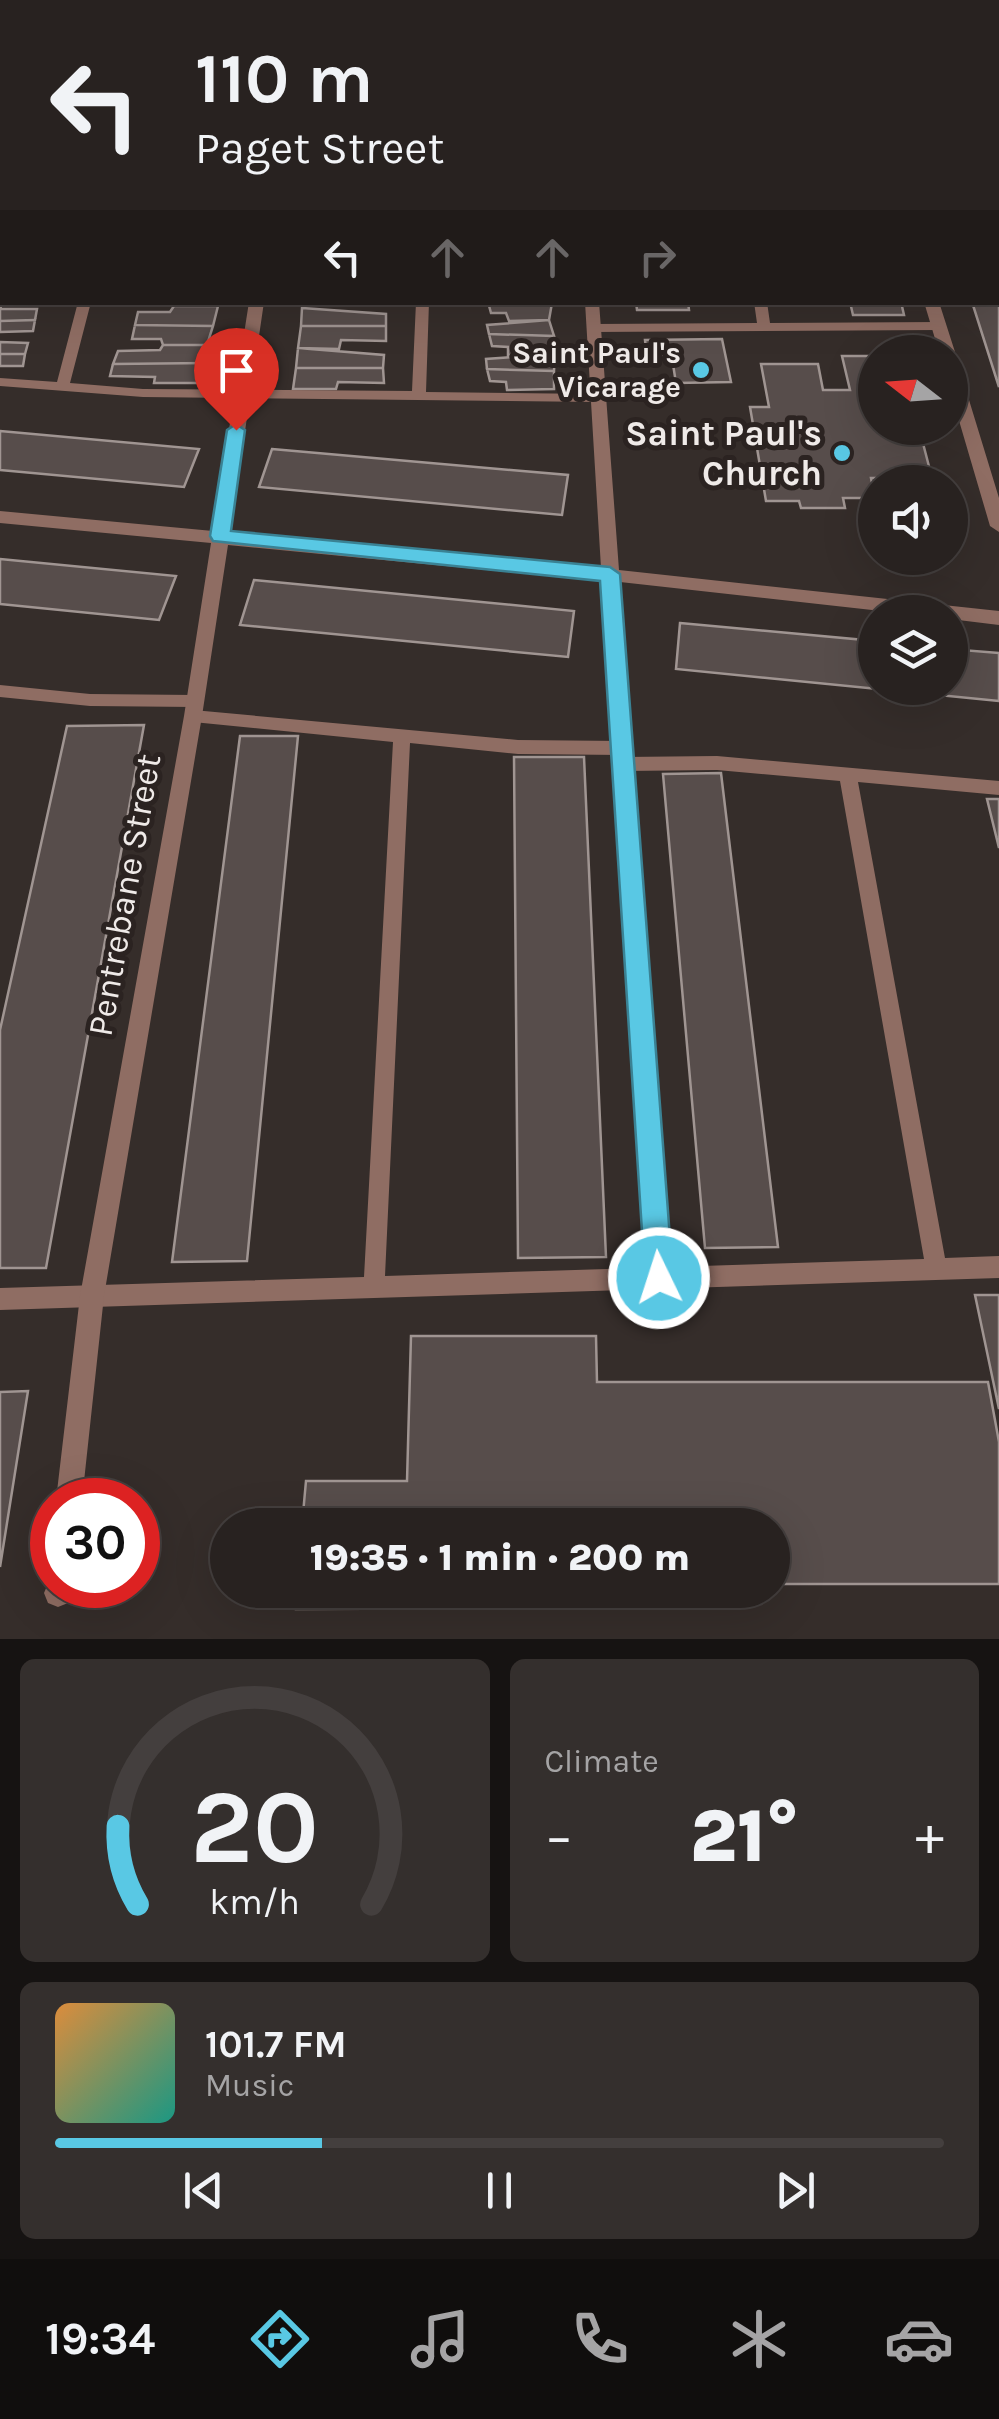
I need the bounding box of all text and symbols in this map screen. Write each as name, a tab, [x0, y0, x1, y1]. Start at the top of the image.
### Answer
text: 110 m	[195, 38, 373, 120]
icon: left	[30, 40, 160, 170]
text: Paget Street	[195, 122, 444, 174]
icon: left	[315, 230, 370, 285]
icon: ahead	[420, 230, 475, 285]
icon: ahead	[525, 230, 580, 285]
icon: right	[630, 230, 685, 285]
pin	[194, 328, 279, 431]
place label: Saint Paul's Vicarage	[512, 335, 681, 405]
north arrow	[858, 335, 968, 445]
map controls	[858, 335, 968, 705]
icon: arrive	[209, 343, 264, 398]
marker: Saint Paul's Vicarage	[690, 359, 712, 381]
place label: Saint Paul's Church	[625, 413, 822, 494]
marker: Saint Paul's Church	[831, 442, 853, 464]
button: sound	[858, 465, 968, 575]
button: layers	[858, 595, 968, 705]
street label: Pentrebane Street	[79, 751, 169, 1039]
position arrow	[607, 1226, 711, 1330]
speed limit sign: 30	[30, 1478, 160, 1608]
text: 19:35 · 1 min · 200 m	[310, 1535, 690, 1580]
text: Climate	[545, 1743, 659, 1780]
text: 20	[190, 1767, 319, 1888]
text: 21°	[690, 1792, 799, 1880]
text: −	[545, 1804, 573, 1868]
text: +	[915, 1804, 944, 1868]
text: km/h	[209, 1881, 300, 1923]
text: 101.7 FM	[205, 2022, 347, 2067]
text: Music	[205, 2067, 294, 2104]
icon: previous	[176, 2163, 231, 2218]
icon: pause	[472, 2163, 527, 2218]
icon: next	[768, 2163, 823, 2218]
icon: directions	[245, 2304, 315, 2374]
icon: music	[405, 2304, 475, 2374]
icon: phone	[565, 2304, 635, 2374]
icon: climate	[724, 2304, 794, 2374]
icon: car	[884, 2304, 954, 2374]
text: 19:34	[45, 2313, 155, 2365]

